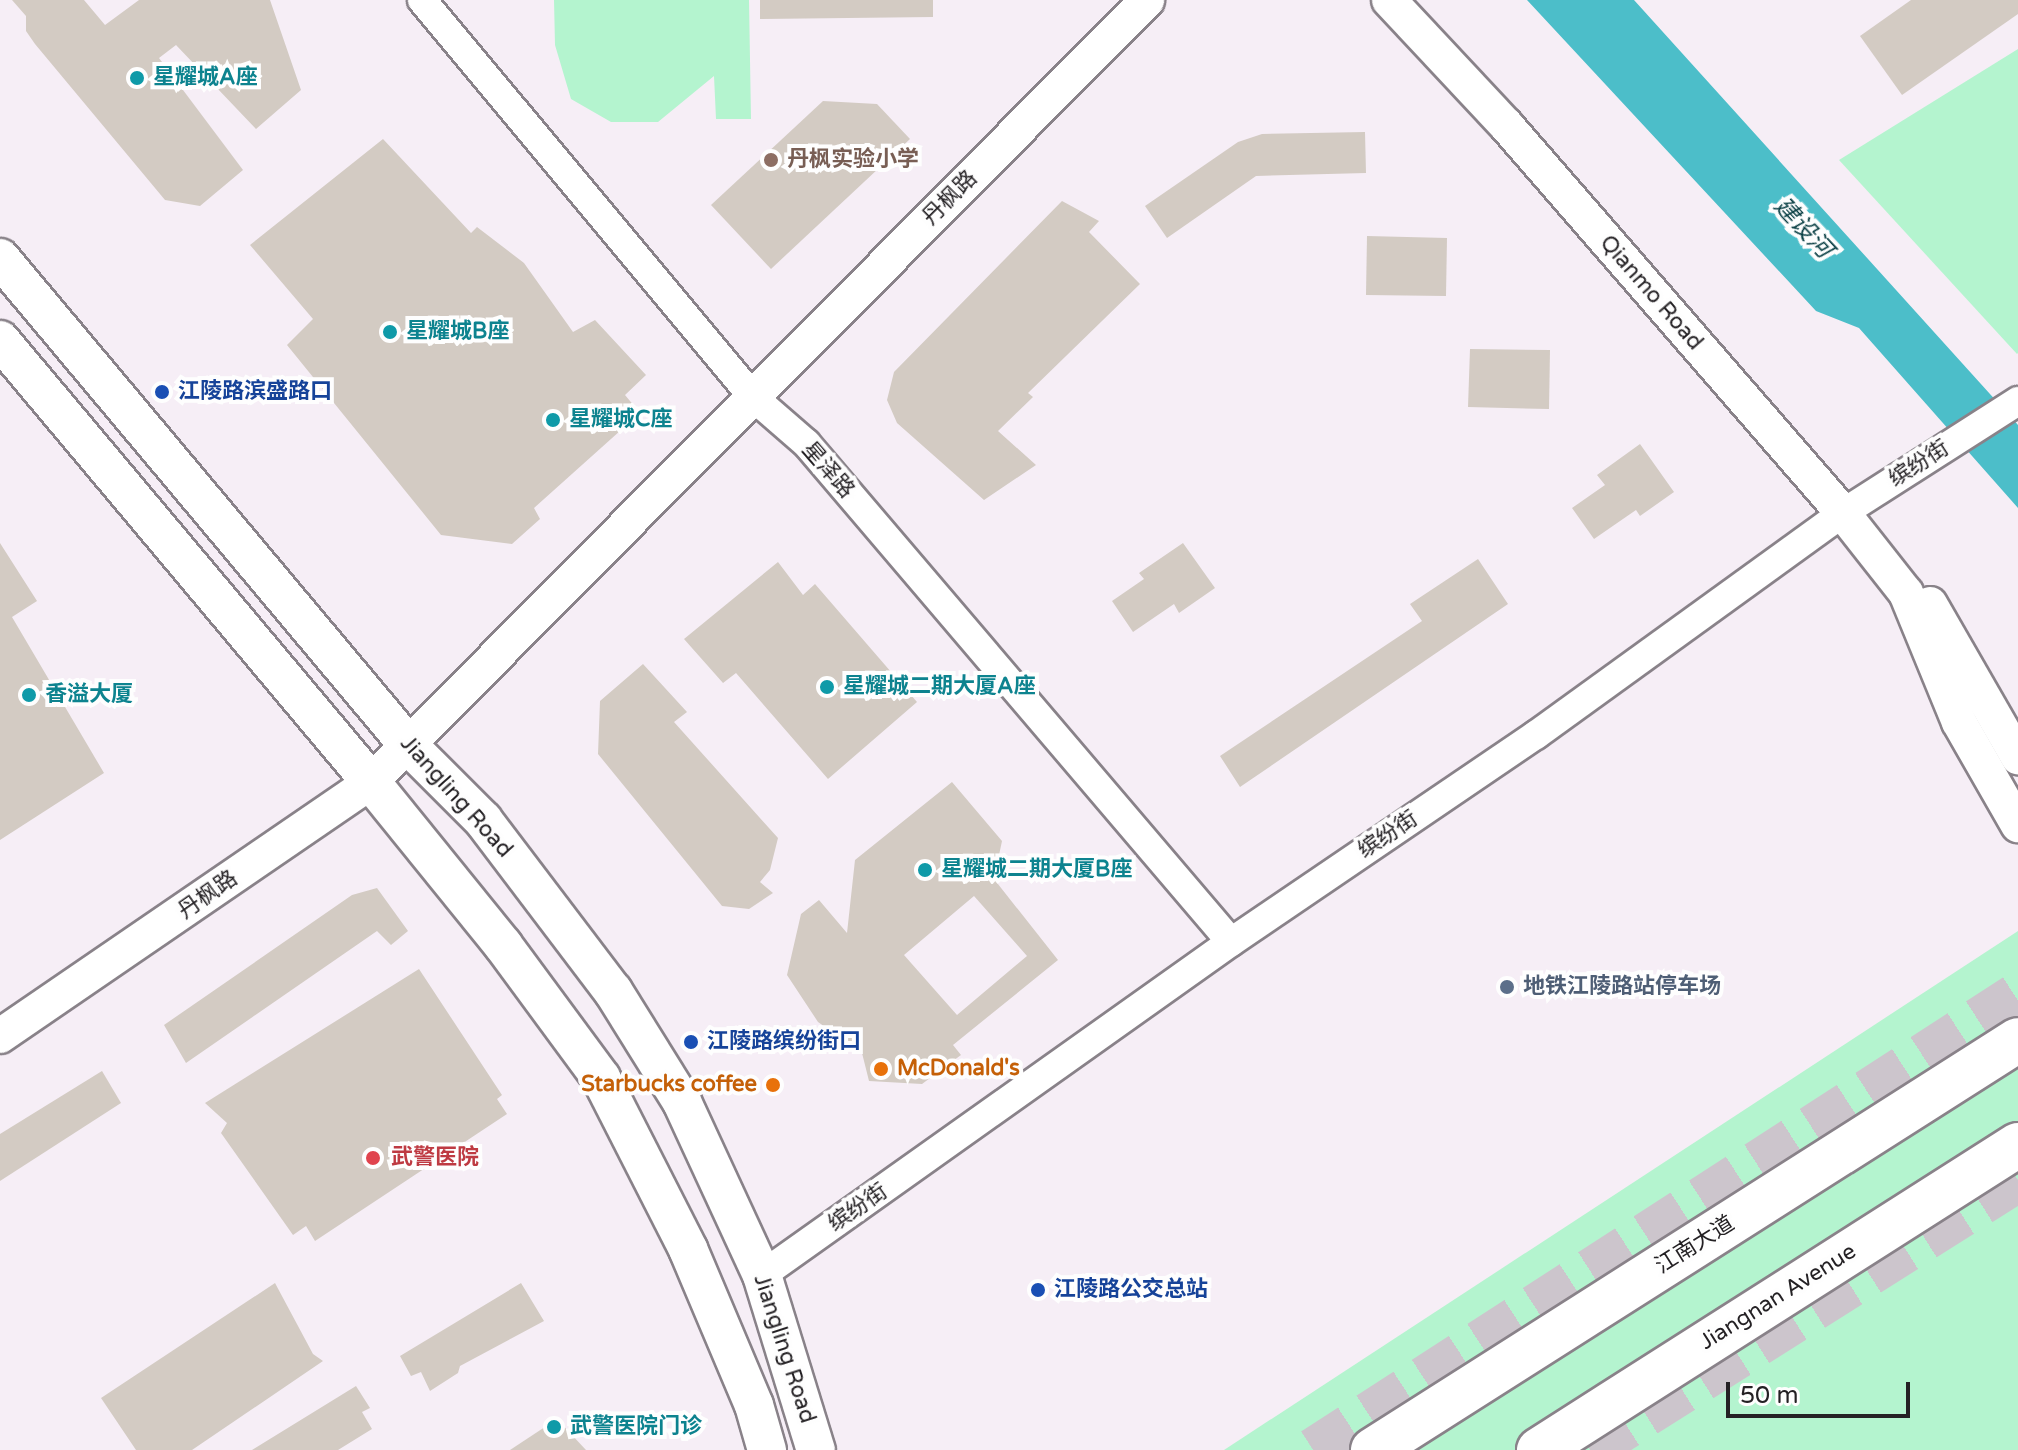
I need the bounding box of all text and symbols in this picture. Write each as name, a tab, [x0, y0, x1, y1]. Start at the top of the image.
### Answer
place label: 星耀城A座	[153, 65, 257, 91]
marker: 星耀城A座	[128, 69, 146, 87]
place label: 丹枫实验小学	[787, 147, 919, 173]
marker: 丹枫实验小学	[762, 151, 780, 169]
street label: 丹枫路	[917, 165, 983, 231]
water label: 建设河	[1768, 192, 1838, 264]
street label: Qianmo Road	[1594, 230, 1708, 356]
place label: 星耀城B座	[406, 319, 509, 345]
marker: 星耀城B座	[381, 323, 399, 341]
place label: 江陵路滨盛路口	[178, 379, 332, 405]
marker: 江陵路滨盛路口	[153, 383, 171, 401]
place label: 星耀城C座	[569, 407, 672, 433]
marker: 星耀城C座	[544, 411, 562, 429]
street label: 缤纷街	[1884, 435, 1954, 493]
street label: 星泽路	[796, 436, 860, 504]
place label: 星耀城二期大厦A座	[843, 674, 1035, 700]
marker: 星耀城二期大厦A座	[818, 678, 836, 696]
place label: 香溢大厦	[45, 682, 133, 708]
marker: 香溢大厦	[20, 686, 38, 704]
street label: Jiangling Road	[394, 731, 518, 863]
street label: 缤纷街	[1353, 806, 1423, 864]
place label: 星耀城二期大厦B座	[941, 857, 1132, 883]
marker: 星耀城二期大厦B座	[916, 861, 934, 879]
street label: 丹枫路	[173, 865, 243, 925]
place label: 地铁江陵路站停车场	[1523, 974, 1721, 1000]
marker: 地铁江陵路站停车场	[1498, 978, 1516, 996]
place label: 江陵路缤纷街口	[707, 1029, 861, 1055]
marker: 江陵路缤纷街口	[682, 1033, 700, 1051]
place label: McDonald's	[897, 1056, 1020, 1082]
marker: McDonald's	[872, 1060, 890, 1078]
place label: Starbucks coffee	[581, 1072, 757, 1098]
marker: Starbucks coffee	[764, 1076, 782, 1094]
place label: 武警医院	[391, 1145, 479, 1171]
marker: 武警医院	[362, 1147, 384, 1169]
street label: 缤纷街	[823, 1178, 893, 1238]
street label: 江南大道	[1651, 1210, 1739, 1280]
street label: Jiangnan Avenue	[1695, 1238, 1861, 1356]
street label: Jiangling Road	[748, 1271, 820, 1427]
place label: 江陵路公交总站	[1054, 1277, 1208, 1303]
marker: 江陵路公交总站	[1029, 1281, 1047, 1299]
scale bar	[1730, 1366, 1914, 1416]
text: 50 m	[1740, 1381, 1798, 1410]
place label: 武警医院门诊	[570, 1414, 702, 1440]
marker: 武警医院门诊	[545, 1418, 563, 1436]

